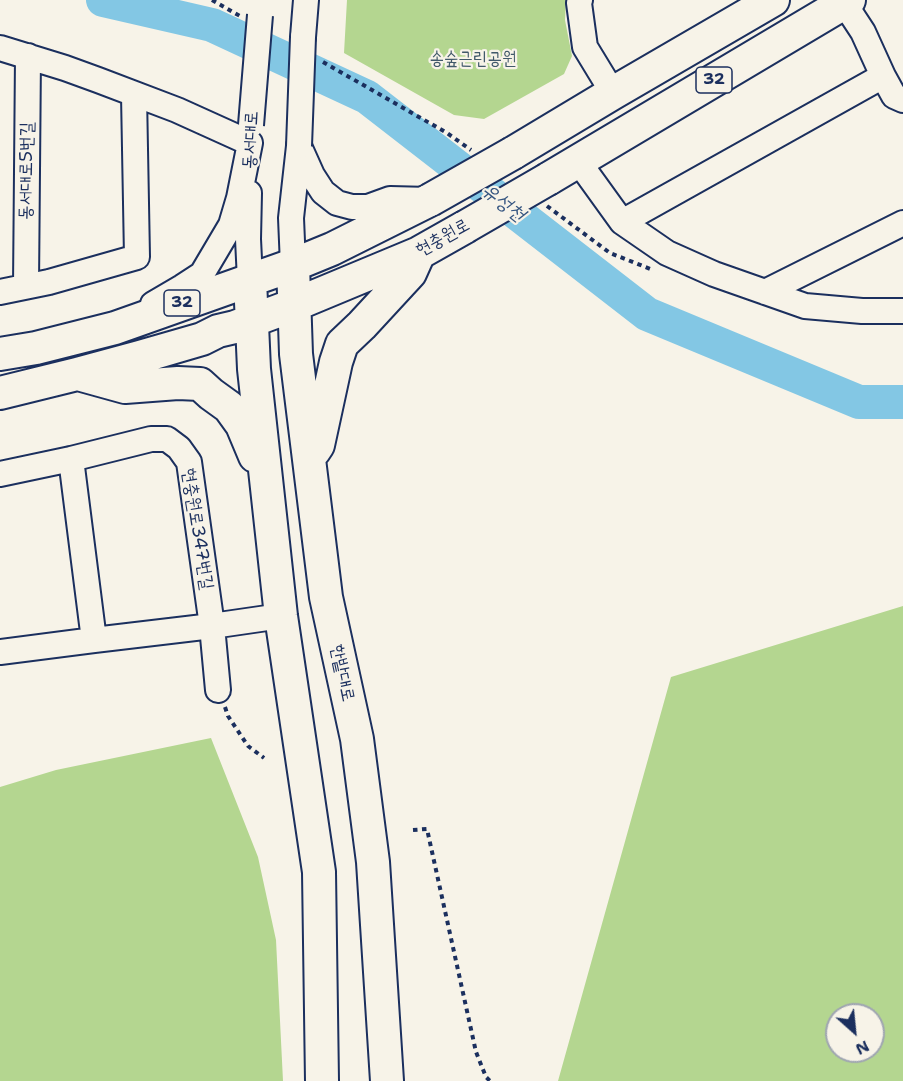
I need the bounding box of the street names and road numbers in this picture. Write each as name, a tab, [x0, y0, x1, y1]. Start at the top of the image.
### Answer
road number: 32	[696, 67, 732, 93]
street label: 동서대로	[239, 111, 263, 169]
street label: 동서대로5번길	[15, 122, 39, 220]
street label: 현충원로	[412, 215, 474, 261]
road number: 32	[164, 290, 200, 316]
street label: 현충원로347번길	[177, 467, 217, 591]
street label: 한밭대로	[325, 642, 359, 704]

